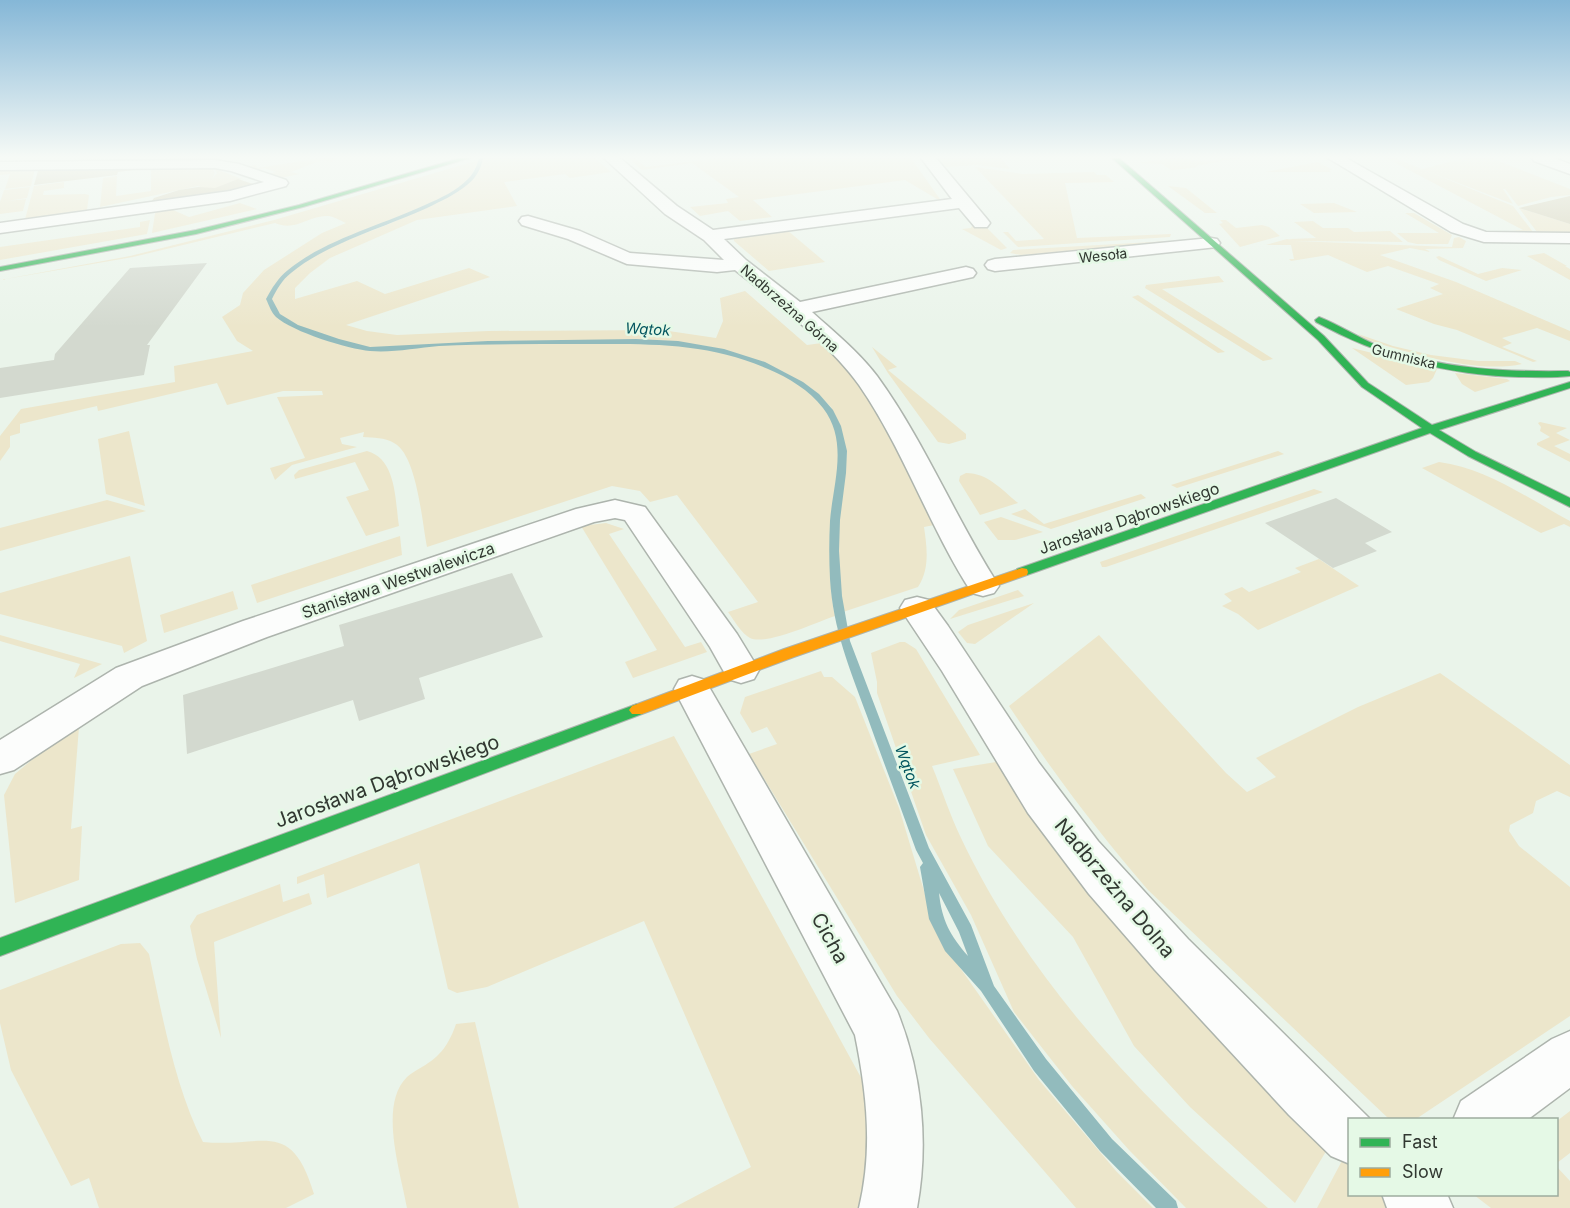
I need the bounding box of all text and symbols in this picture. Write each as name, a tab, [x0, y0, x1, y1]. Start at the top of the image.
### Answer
street label: Wesoła	[1078, 244, 1128, 266]
street label: Nadbrzeżna Górna	[737, 261, 843, 355]
water label: Wątok	[625, 318, 672, 340]
street label: Gumniska	[1370, 340, 1438, 372]
street label: Jarosława Dąbrowskiego	[1036, 478, 1222, 558]
street label: Stanisława Westwalewicza	[299, 538, 497, 622]
street label: Jarosława Dąbrowskiego	[271, 729, 503, 833]
water label: Wątok	[891, 742, 925, 792]
street label: Nadbrzeżna Dolna	[1050, 813, 1180, 963]
street label: Cicha	[806, 909, 854, 967]
legend	[1348, 1118, 1558, 1196]
text: Fast	[1402, 1131, 1438, 1152]
text: Slow	[1402, 1161, 1443, 1182]

